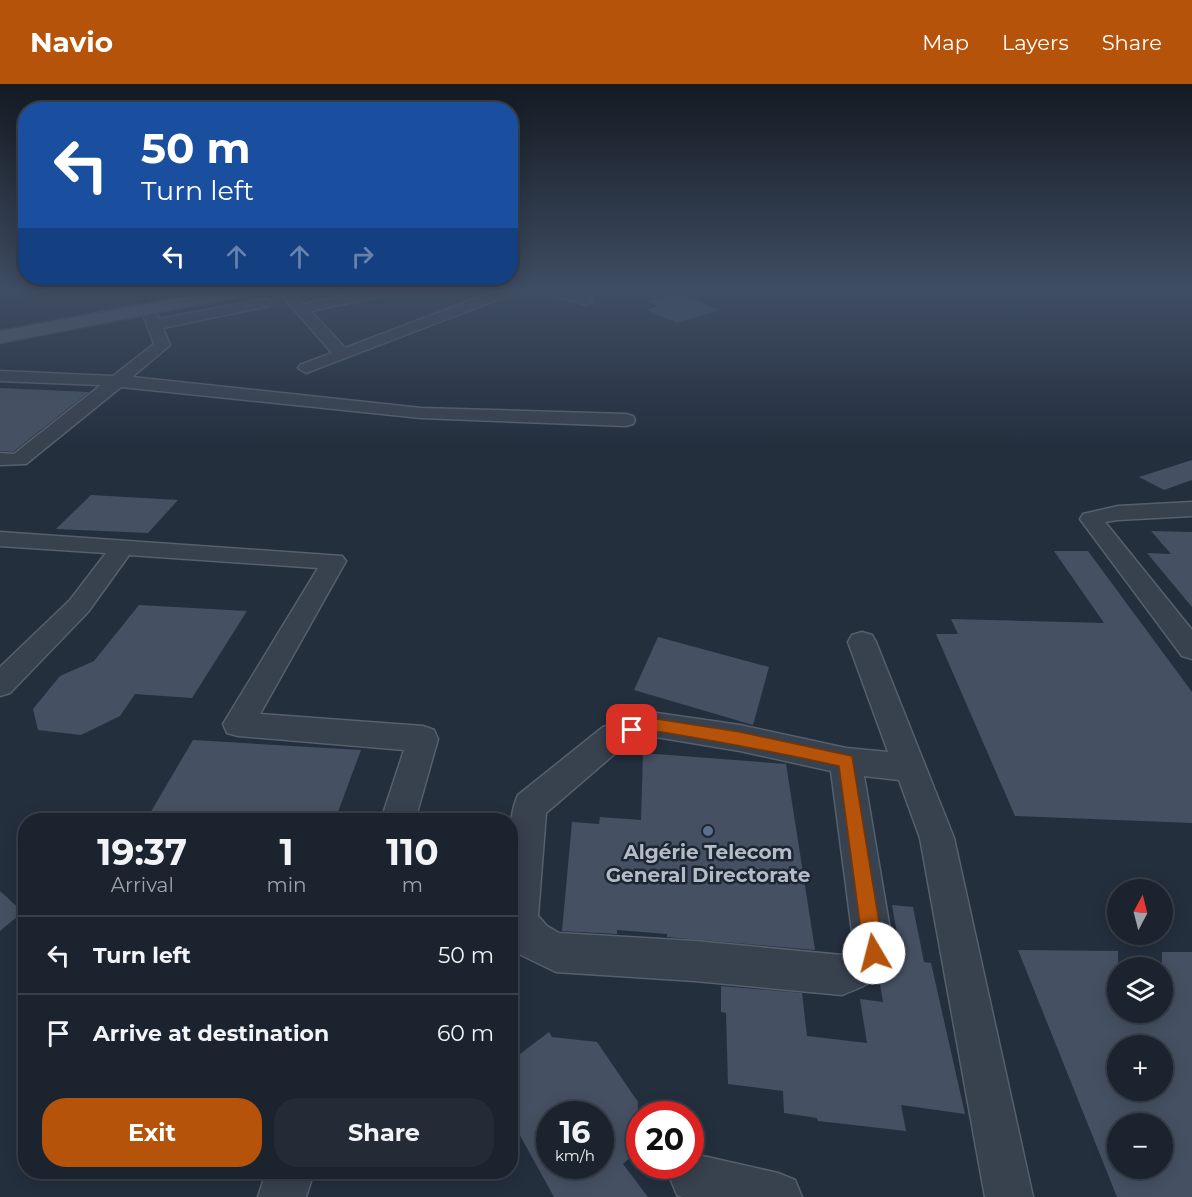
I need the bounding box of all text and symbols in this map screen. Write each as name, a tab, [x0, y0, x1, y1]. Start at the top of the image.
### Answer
text: Navio	[30, 25, 113, 59]
text: Map	[922, 30, 969, 55]
text: Layers	[1002, 30, 1069, 55]
text: Share	[1102, 30, 1162, 55]
text: 50 m	[141, 122, 250, 174]
icon: left	[42, 126, 120, 204]
text: Turn left	[141, 174, 254, 207]
icon: left	[157, 240, 190, 273]
icon: ahead	[220, 240, 253, 273]
icon: ahead	[283, 240, 316, 273]
icon: right	[346, 240, 379, 273]
pin	[606, 704, 657, 755]
icon: arrive	[615, 713, 648, 746]
marker: Algérie Telecom General Directorate	[701, 824, 715, 838]
text: 19:37	[97, 830, 187, 874]
text: 1	[280, 830, 294, 874]
text: 110	[386, 830, 439, 874]
place label: Algérie Telecom General Directorate	[606, 840, 810, 887]
text: Arrival	[111, 873, 174, 897]
text: min	[267, 873, 307, 897]
text: m	[402, 873, 423, 897]
north arrow	[1107, 879, 1173, 945]
map controls	[1107, 879, 1173, 1179]
position arrow	[842, 921, 906, 985]
icon: left	[42, 939, 75, 972]
text: Turn left	[93, 942, 191, 969]
text: 50 m	[438, 942, 494, 969]
button: layers	[1107, 957, 1173, 1023]
icon: arrive	[42, 1017, 75, 1050]
text: Arrive at destination	[93, 1020, 329, 1047]
text: 60 m	[437, 1020, 494, 1047]
button: +	[1107, 1035, 1173, 1101]
button: Exit	[42, 1098, 262, 1167]
button: Share	[274, 1098, 494, 1167]
speed limit sign: 20	[626, 1101, 704, 1179]
button: −	[1107, 1113, 1173, 1179]
text: 16	[560, 1114, 590, 1151]
text: km/h	[555, 1146, 595, 1165]

